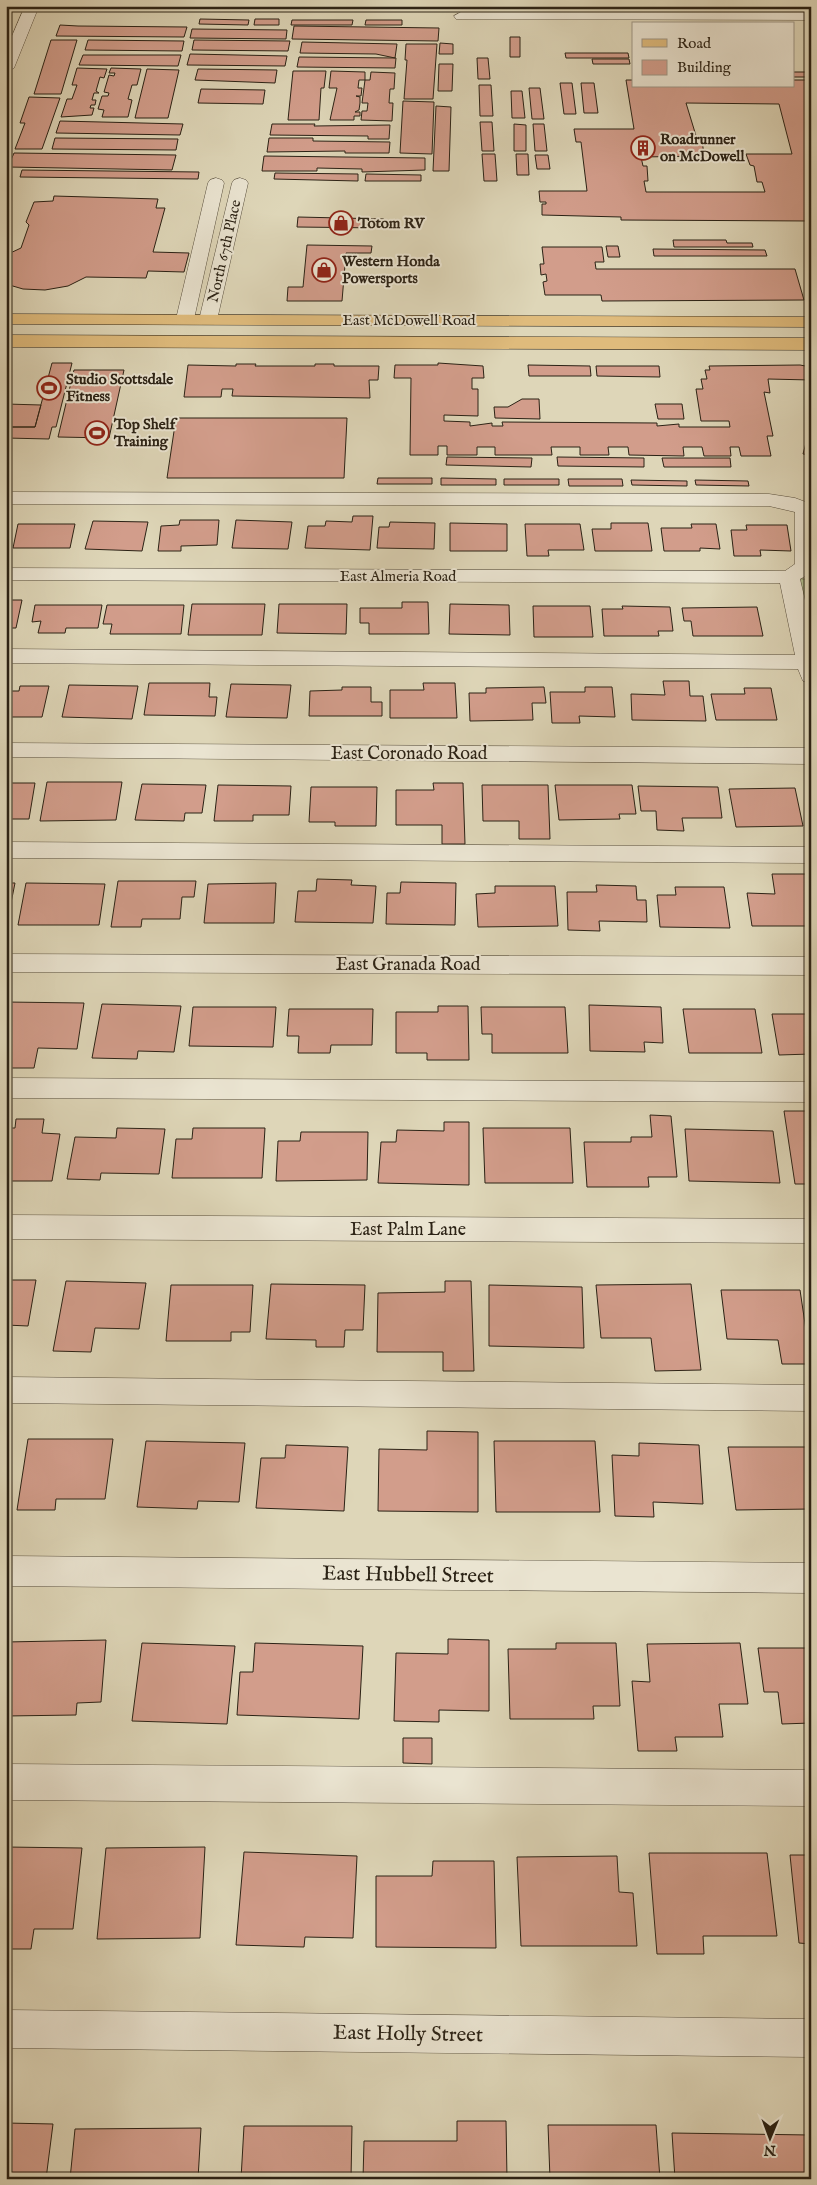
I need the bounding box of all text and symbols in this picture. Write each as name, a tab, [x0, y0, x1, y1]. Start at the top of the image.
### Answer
legend	[632, 22, 794, 88]
text: Road	[677, 34, 712, 53]
text: Building	[677, 58, 732, 77]
place label: Roadrunner on McDowell	[660, 130, 745, 166]
building icon: Roadrunner on McDowell	[630, 135, 656, 161]
street label: North 67th Place	[203, 198, 246, 304]
shop icon: Totom RV	[328, 210, 354, 236]
place label: Totom RV	[357, 214, 426, 233]
place label: Western Honda Powersports	[341, 252, 440, 288]
shop icon: Western Honda Powersports	[311, 257, 337, 283]
street label: East McDowell Road	[343, 311, 476, 330]
place label: Studio Scottsdale Fitness	[66, 370, 173, 406]
sports icon: Studio Scottsdale Fitness	[36, 375, 62, 401]
place label: Top Shelf Training	[113, 415, 178, 451]
sports icon: Top Shelf Training	[84, 420, 110, 446]
street label: East Almeria Road	[340, 567, 457, 586]
street label: East Coronado Road	[331, 743, 488, 766]
street label: East Granada Road	[336, 954, 481, 977]
street label: East Palm Lane	[350, 1219, 466, 1242]
street label: East Hubbell Street	[322, 1561, 494, 1590]
street label: East Holly Street	[333, 2020, 483, 2049]
north arrow	[744, 2112, 794, 2162]
text: N	[764, 2141, 777, 2159]

